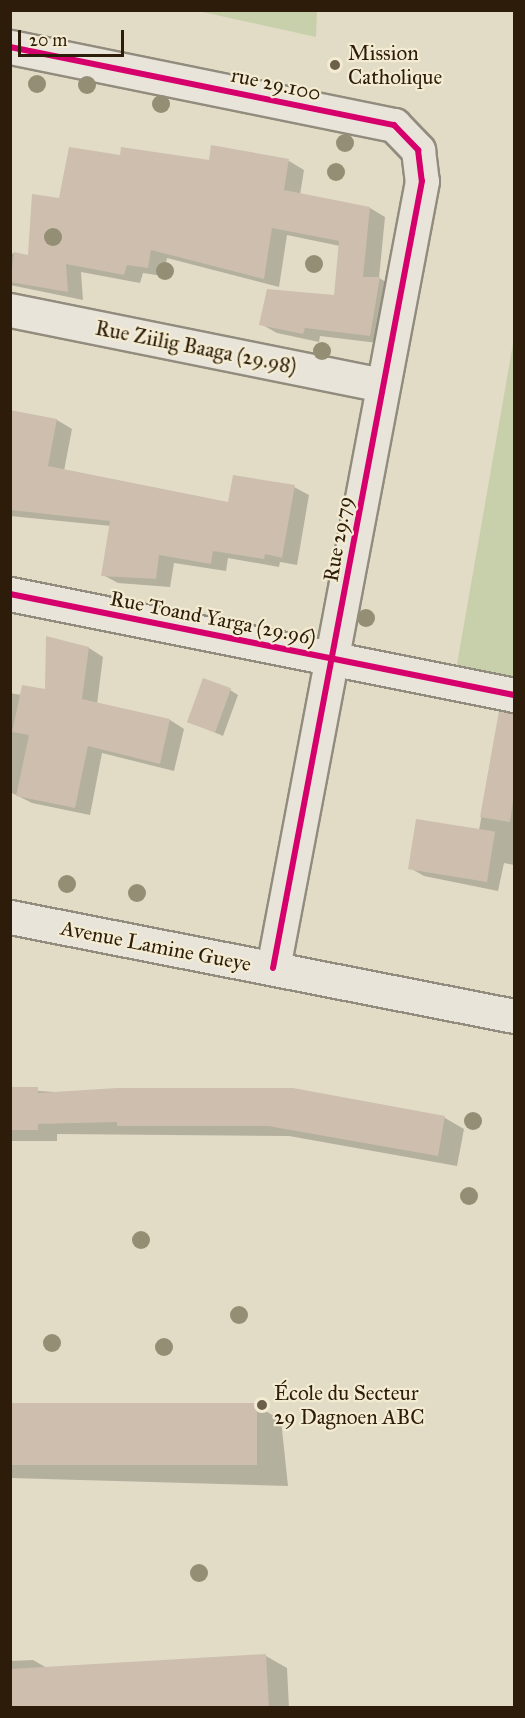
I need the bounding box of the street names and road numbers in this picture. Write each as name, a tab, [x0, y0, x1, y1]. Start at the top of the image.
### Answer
street label: rue 29.100	[229, 62, 323, 106]
street label: Rue Ziilig Baaga (29.98)	[93, 315, 299, 379]
street label: Rue 29.79	[318, 494, 358, 584]
street label: Rue Toand Yarga (29.96)	[108, 586, 318, 650]
street label: Avenue Lamine Gueye	[59, 915, 253, 977]

